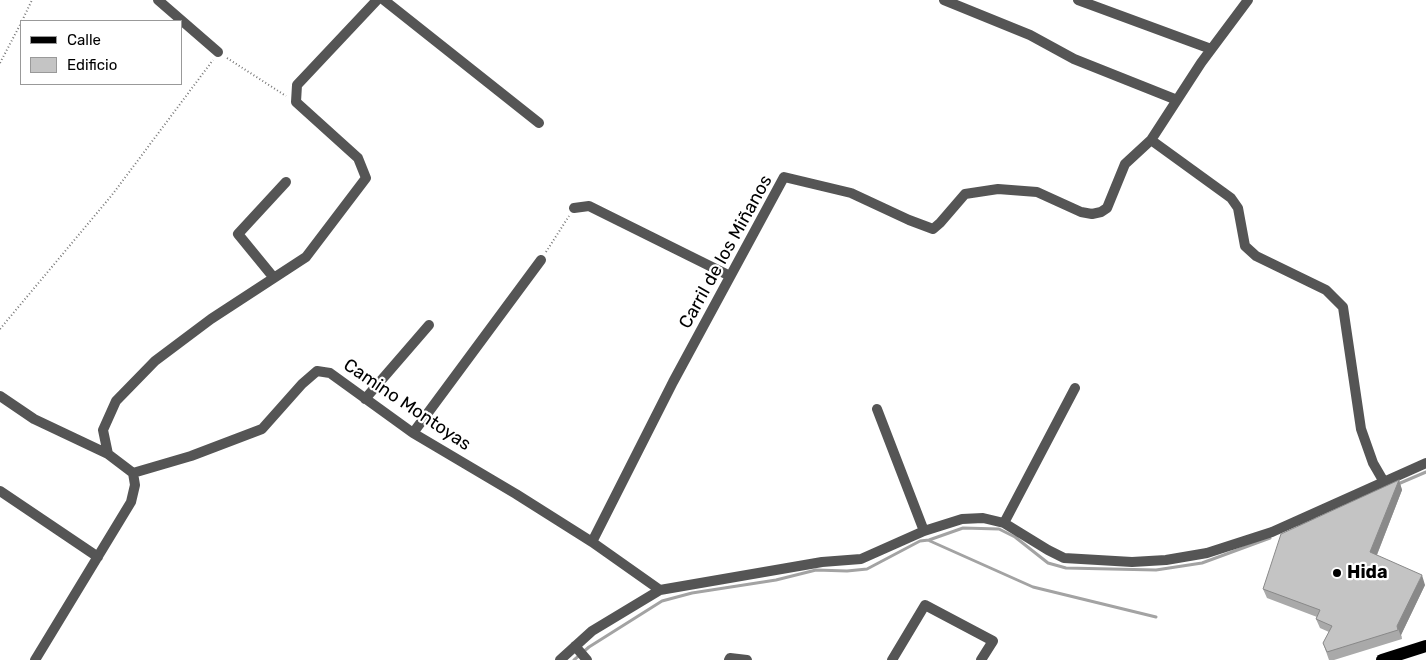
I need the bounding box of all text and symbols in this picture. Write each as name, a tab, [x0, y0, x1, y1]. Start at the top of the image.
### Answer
legend	[20, 20, 182, 85]
text: Calle	[67, 31, 101, 49]
text: Edificio	[67, 56, 117, 74]
street label: Carril de los Miñanos	[675, 171, 777, 333]
street label: Camino Montoyas	[339, 354, 475, 456]
place label: Hida	[1347, 562, 1388, 584]
marker: Hida	[1331, 567, 1343, 579]

